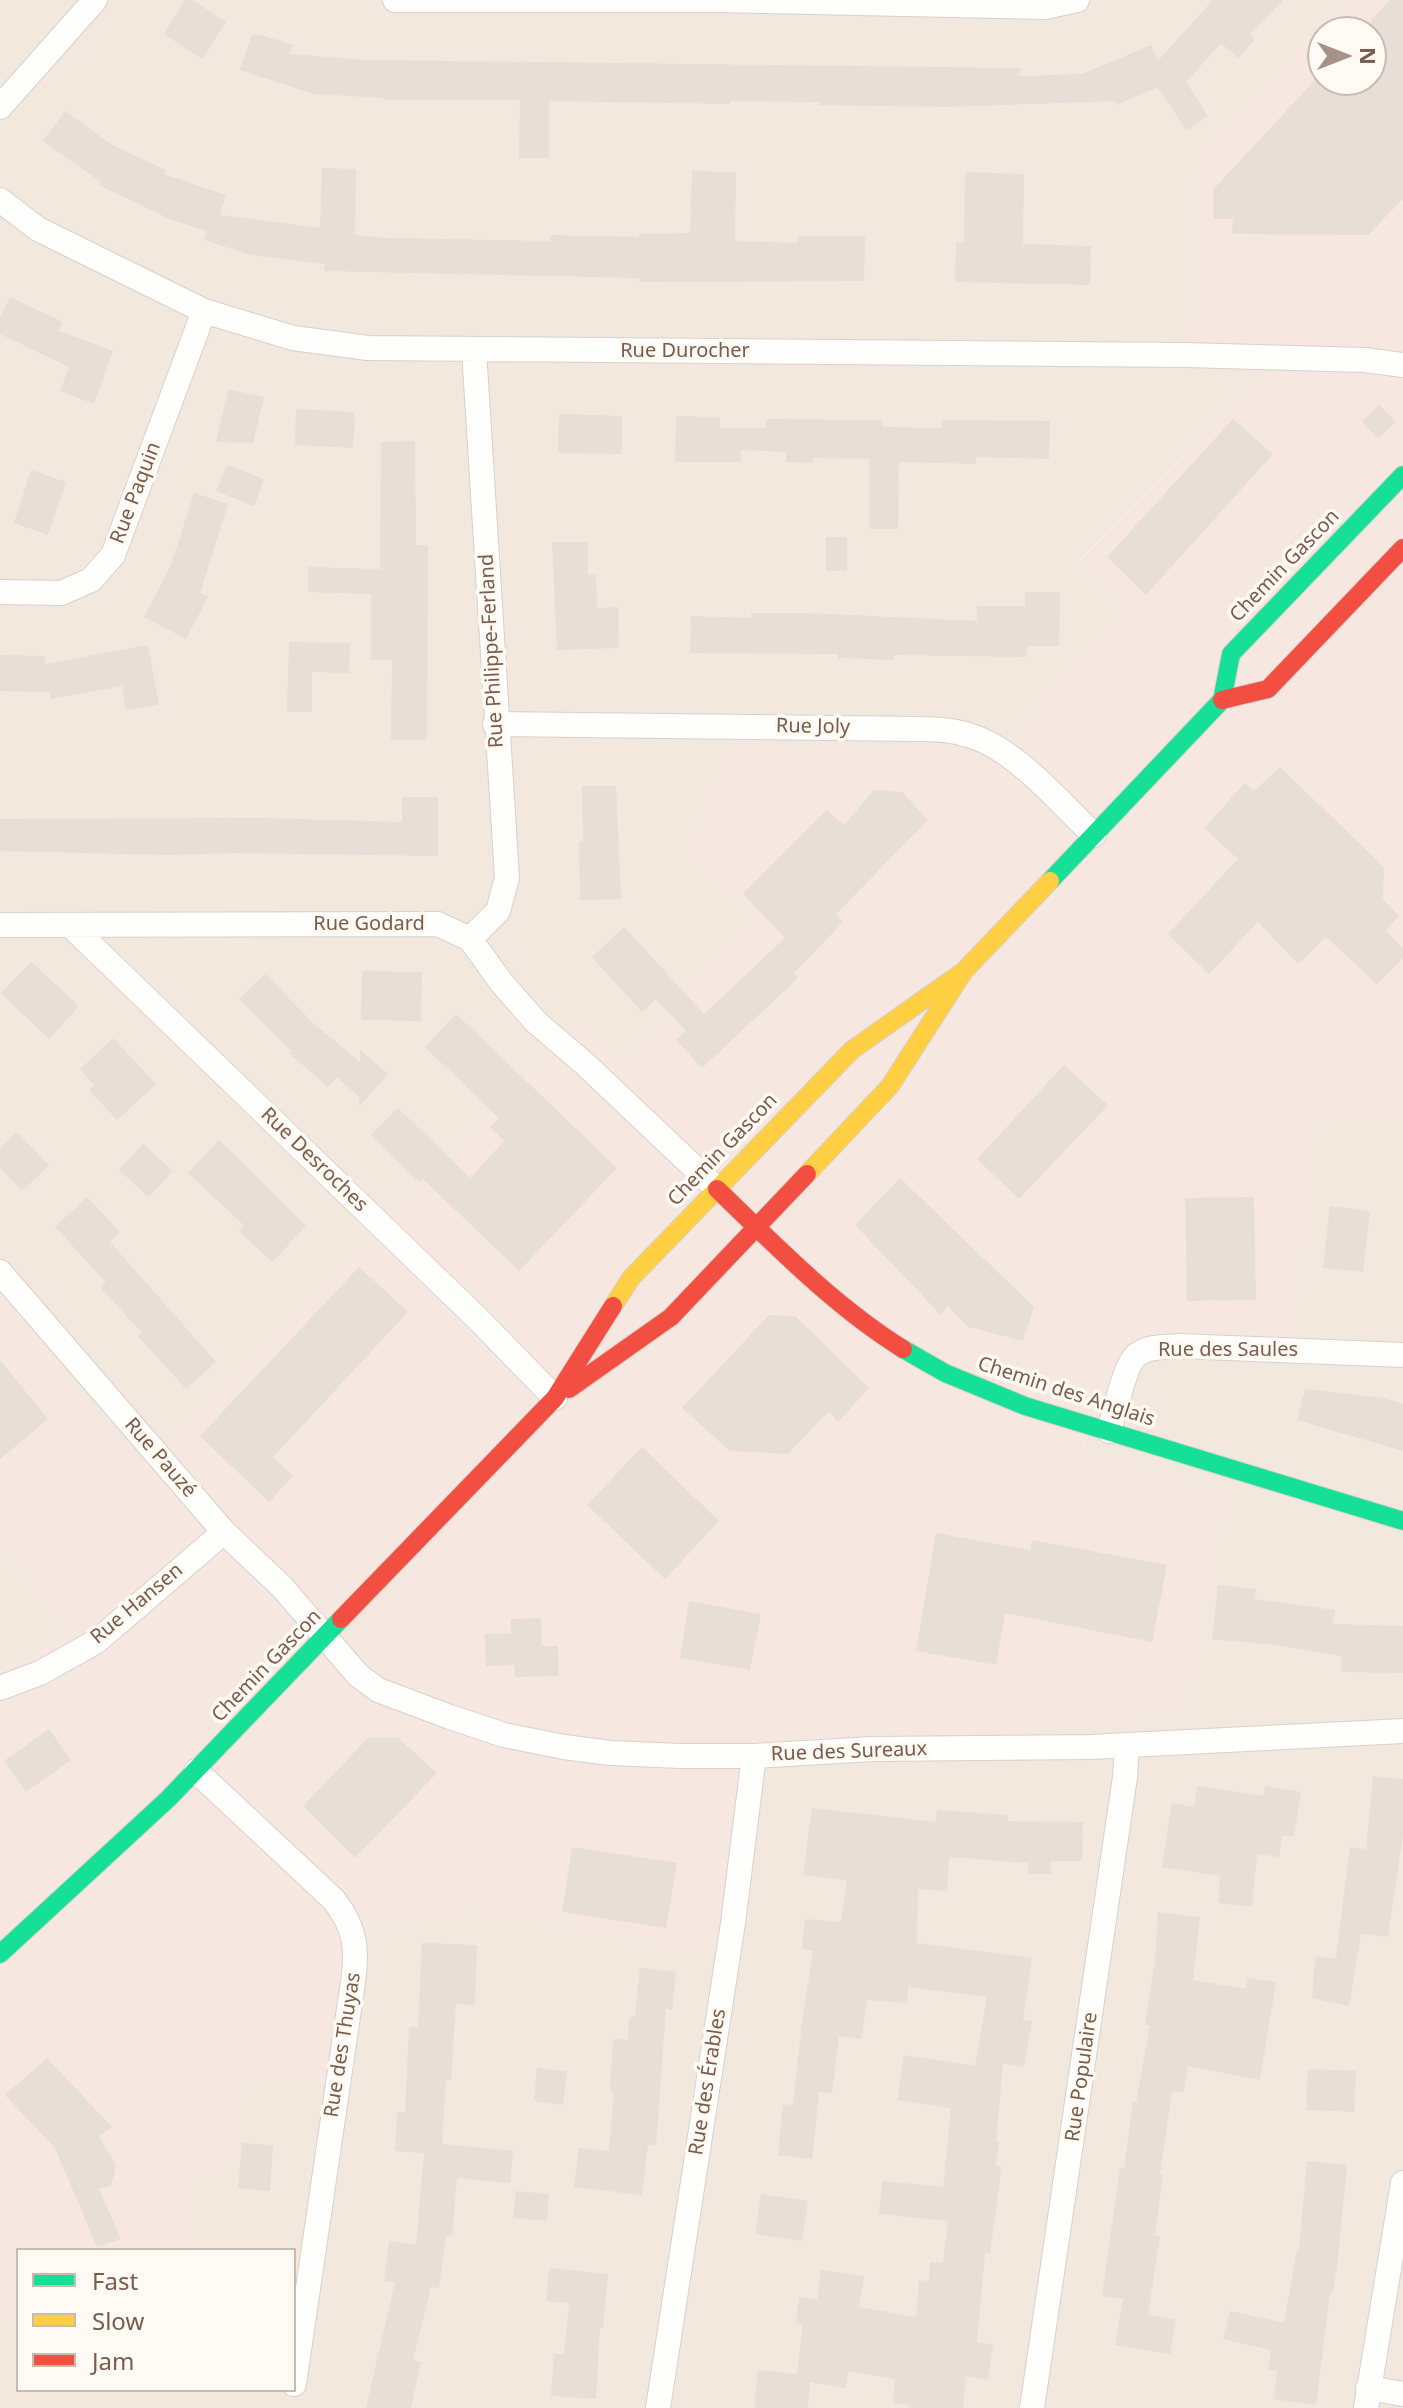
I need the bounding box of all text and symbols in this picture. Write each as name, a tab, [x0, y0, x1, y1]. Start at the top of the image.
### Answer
north arrow	[1307, 16, 1387, 96]
text: N	[1354, 47, 1384, 65]
street label: Rue Durocher	[620, 339, 750, 363]
street label: Rue Paquin	[106, 439, 166, 547]
street label: Chemin Gascon	[1225, 505, 1345, 627]
street label: Rue Philippe-Ferland	[475, 553, 509, 749]
street label: Rue Joly	[776, 714, 850, 740]
street label: Rue Godard	[313, 912, 425, 936]
street label: Chemin Gascon	[663, 1089, 783, 1211]
street label: Rue Desroches	[255, 1103, 373, 1217]
street label: Rue des Saules	[1158, 1338, 1298, 1362]
street label: Chemin des Anglais	[974, 1352, 1158, 1432]
street label: Rue Pauzé	[119, 1413, 201, 1503]
street label: Rue Hansen	[86, 1559, 188, 1649]
street label: Chemin Gascon	[207, 1605, 327, 1727]
street label: Rue des Sureaux	[770, 1737, 928, 1767]
street label: Rue des Thuyas	[320, 1971, 366, 2119]
street label: Rue des Érables	[685, 2007, 731, 2157]
street label: Rue Populaire	[1061, 2011, 1103, 2143]
legend	[16, 2248, 296, 2392]
text: Fast	[92, 2264, 138, 2297]
text: Slow	[92, 2304, 144, 2337]
text: Jam	[92, 2344, 134, 2377]

